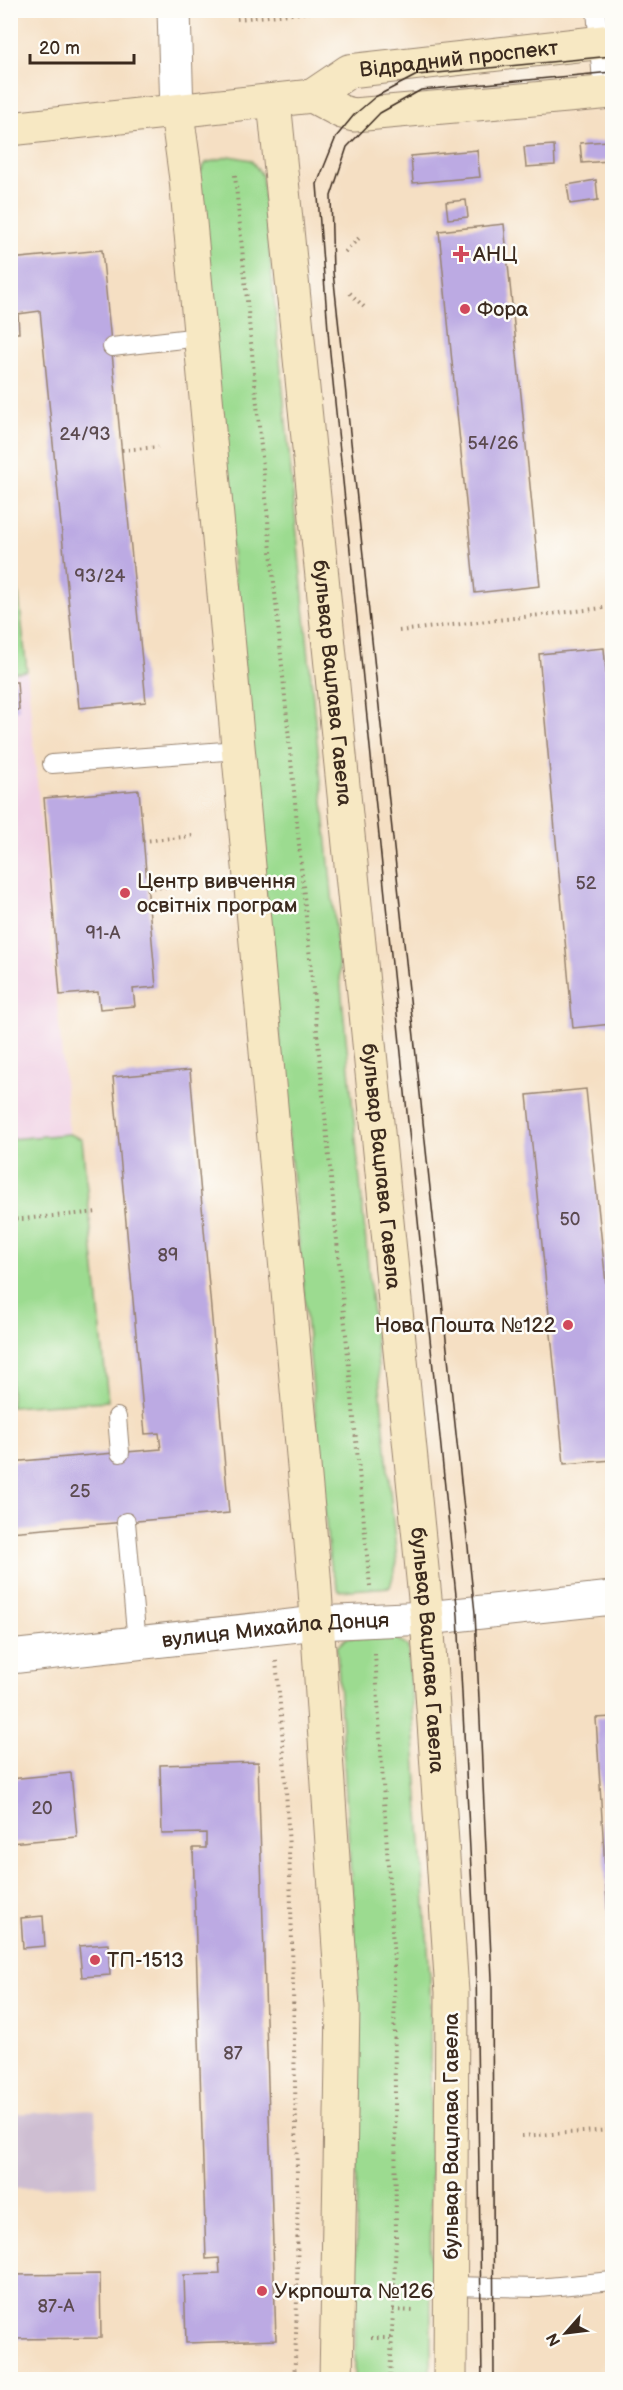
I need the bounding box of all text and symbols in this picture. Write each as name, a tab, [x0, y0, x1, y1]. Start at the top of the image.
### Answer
scale bar	[30, 27, 134, 65]
street label: Відрадний проспект	[358, 35, 560, 83]
text: 20 m	[39, 38, 80, 59]
place label: АНЦ	[472, 242, 517, 267]
marker: АНЦ	[454, 247, 468, 261]
place label: Фора	[477, 297, 529, 322]
marker: Фора	[458, 302, 472, 316]
house number: 24/93	[60, 424, 110, 445]
house number: 54/26	[467, 433, 519, 454]
street label: бульвар Вацлава Гавела	[307, 559, 357, 808]
house number: 93/24	[75, 566, 125, 587]
place label: Центр вивчення освітніх програм	[137, 869, 298, 918]
house number: 52	[576, 873, 597, 894]
marker: Центр вивчення освітніх програм	[118, 886, 132, 900]
house number: 91-А	[86, 923, 121, 944]
street label: бульвар Вацлава Гавела	[356, 1042, 406, 1291]
house number: 50	[560, 1209, 580, 1230]
house number: 89	[158, 1245, 178, 1266]
place label: Нова Пошта №122	[375, 1313, 557, 1338]
marker: Нова Пошта №122	[561, 1318, 575, 1332]
house number: 25	[70, 1481, 90, 1502]
street label: бульвар Вацлава Гавела	[405, 1526, 449, 1775]
street label: вулиця Михайла Донця	[160, 1608, 390, 1653]
house number: 20	[31, 1798, 53, 1819]
place label: ТП-1513	[107, 1948, 184, 1973]
marker: ТП-1513	[88, 1953, 102, 1967]
street label: бульвар Вацлава Гавела	[439, 2012, 464, 2259]
house number: 87	[223, 2043, 243, 2064]
place label: Укрпошта №126	[274, 2279, 434, 2304]
marker: Укрпошта №126	[255, 2284, 269, 2298]
house number: 87-А	[38, 2296, 75, 2317]
north arrow	[536, 2303, 596, 2363]
text: N	[543, 2330, 565, 2349]

